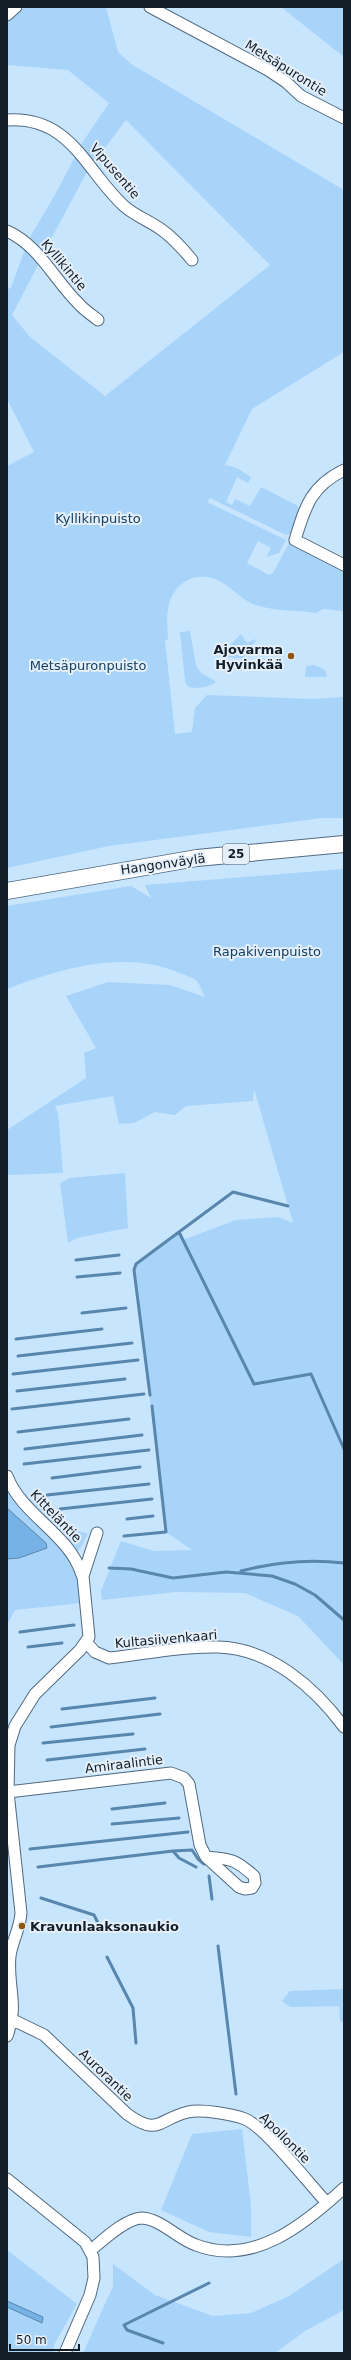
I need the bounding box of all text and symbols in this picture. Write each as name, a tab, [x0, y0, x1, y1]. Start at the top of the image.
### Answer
street label: Metsäpurontie	[242, 37, 330, 99]
street label: Vipusentie	[87, 140, 143, 202]
street label: Kyllikintie	[38, 236, 90, 294]
park label: Kyllikinpuisto	[55, 511, 141, 526]
place label: Ajovarma Hyvinkää	[214, 642, 283, 672]
marker: Ajovarma Hyvinkää	[286, 651, 296, 661]
park label: Metsäpuronpuisto	[30, 658, 146, 673]
road number: 25	[223, 844, 249, 864]
street label: Hangonväylä	[120, 851, 206, 877]
park label: Rapakivenpuisto	[213, 944, 321, 959]
street label: Kitteläntie	[27, 1487, 85, 1545]
street label: Kultasiivenkaari	[114, 1627, 218, 1651]
street label: Amiraalintie	[84, 1752, 164, 1776]
place label: Kravunlaaksonaukio	[30, 1919, 179, 1934]
marker: Kravunlaaksonaukio	[17, 1921, 27, 1931]
street label: Aurorantie	[76, 2046, 136, 2104]
street label: Apollontie	[257, 2110, 313, 2166]
scale bar	[10, 2326, 79, 2352]
text: 50 m	[16, 2333, 47, 2347]

